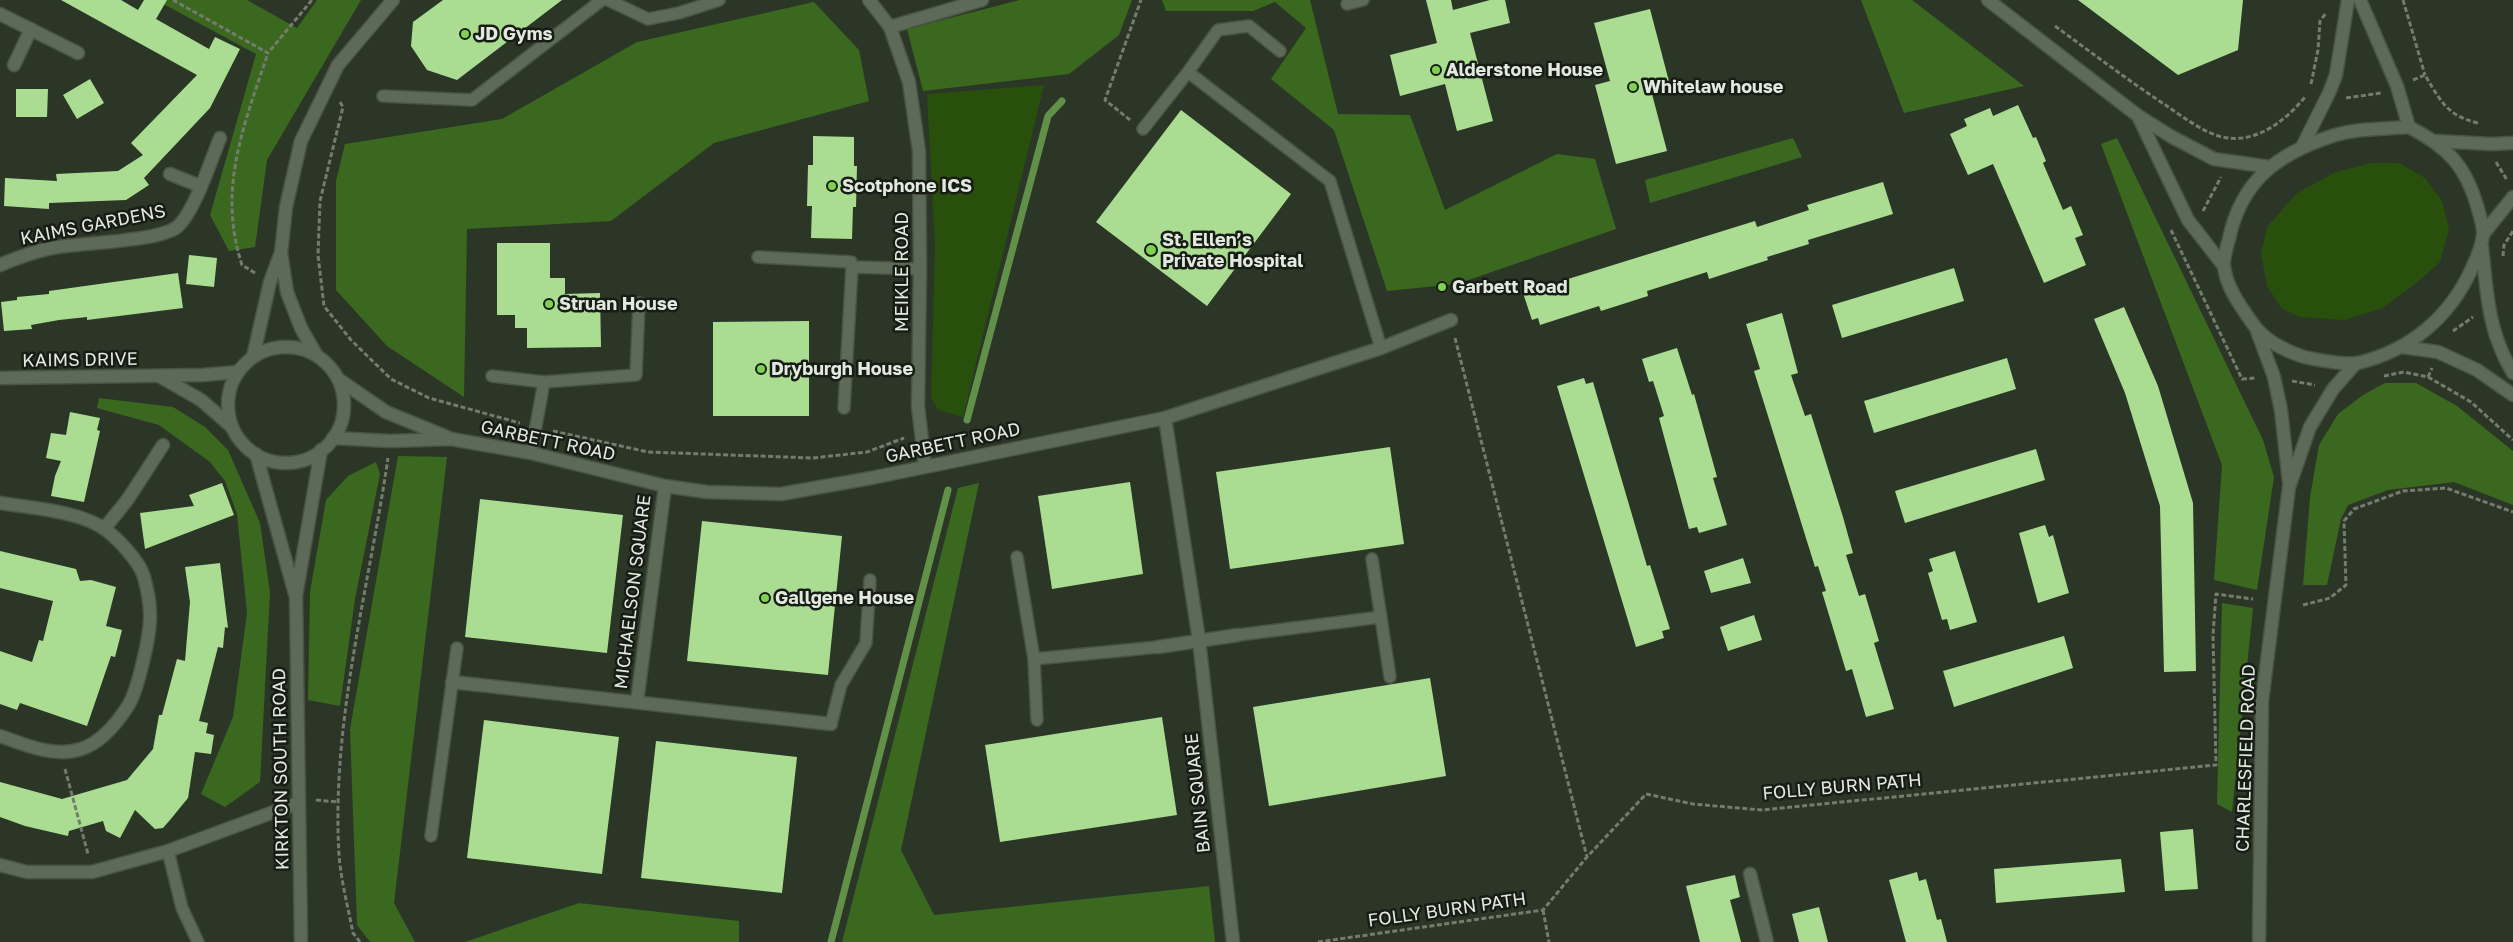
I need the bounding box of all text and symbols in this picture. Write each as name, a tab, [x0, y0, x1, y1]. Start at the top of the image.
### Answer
place label: JD Gyms	[475, 23, 552, 45]
marker: JD Gyms	[459, 28, 471, 40]
place label: Alderstone House	[1446, 59, 1603, 81]
marker: Alderstone House	[1430, 64, 1442, 76]
place label: Whitelaw house	[1643, 76, 1783, 98]
marker: Whitelaw house	[1627, 81, 1639, 93]
place label: Scotphone ICS	[842, 175, 972, 197]
marker: Scotphone ICS	[826, 180, 838, 192]
street label: KAIMS GARDENS	[19, 200, 167, 250]
street label: MEIKLE ROAD	[891, 212, 913, 332]
place label: St. Ellen’s Private Hospital	[1162, 229, 1303, 272]
marker: St. Ellen’s Private Hospital	[1144, 243, 1158, 257]
place label: Garbett Road	[1452, 276, 1568, 298]
marker: Garbett Road	[1436, 281, 1448, 293]
place label: Struan House	[559, 293, 678, 315]
marker: Struan House	[543, 298, 555, 310]
street label: KAIMS DRIVE	[22, 348, 138, 372]
place label: Dryburgh House	[771, 358, 913, 380]
marker: Dryburgh House	[755, 363, 767, 375]
street label: GARBETT ROAD	[479, 416, 617, 466]
street label: GARBETT ROAD	[884, 418, 1022, 468]
street label: MICHAELSON SQUARE	[610, 494, 656, 690]
place label: Gallgene House	[775, 587, 914, 609]
marker: Gallgene House	[759, 592, 771, 604]
street label: CHARLESFIELD ROAD	[2232, 664, 2260, 852]
street label: KIRKTON SOUTH ROAD	[268, 668, 294, 870]
street label: BAIN SQUARE	[1181, 732, 1215, 854]
street label: FOLLY BURN PATH	[1761, 769, 1923, 805]
street label: FOLLY BURN PATH	[1366, 888, 1528, 932]

